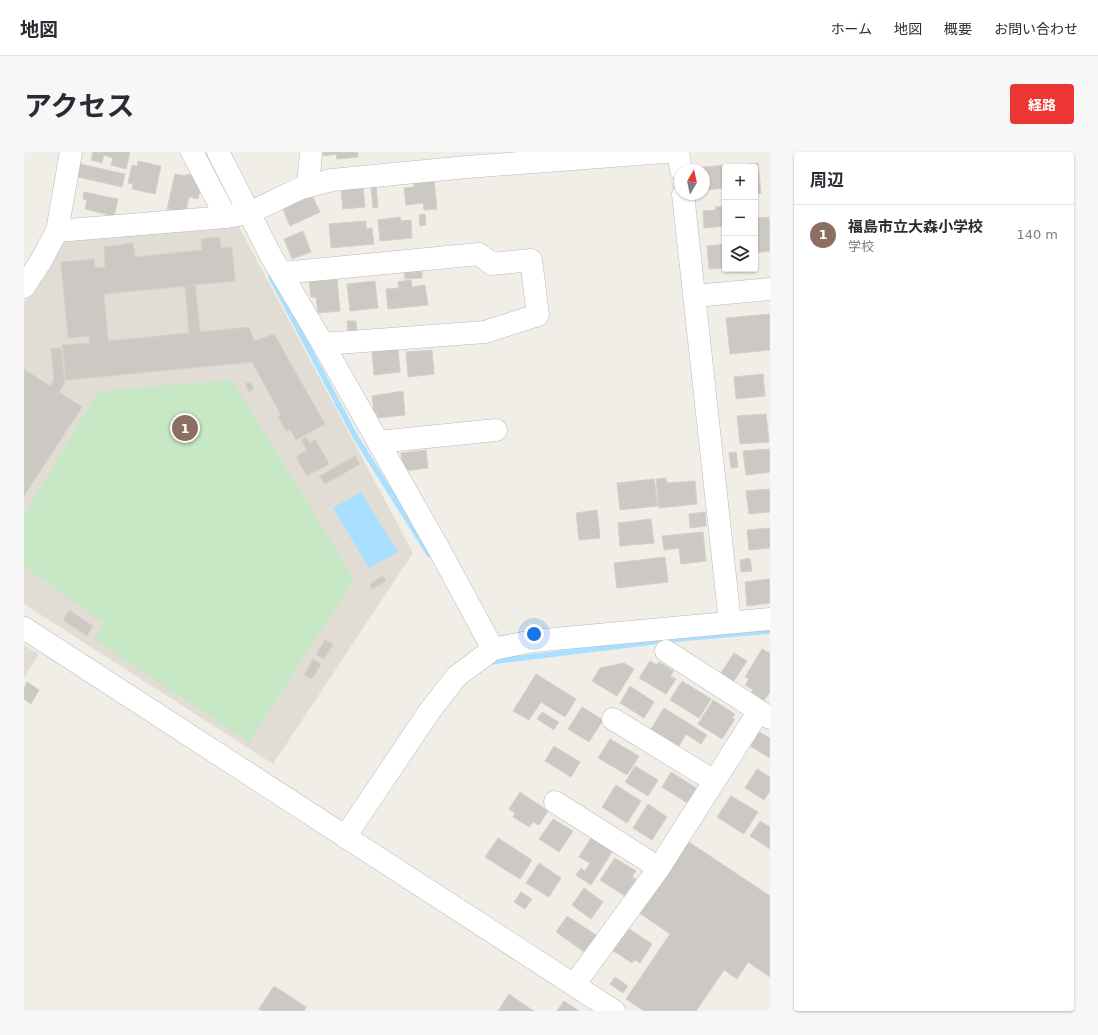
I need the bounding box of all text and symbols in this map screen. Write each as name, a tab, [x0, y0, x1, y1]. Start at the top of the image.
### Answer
text: 地図	[20, 18, 58, 40]
text: ホーム	[830, 21, 872, 37]
text: 地図	[894, 21, 922, 37]
text: 概要	[944, 21, 972, 37]
text: お問い合わせ	[994, 21, 1078, 37]
button: 経路	[1010, 84, 1074, 124]
text: アクセス	[24, 90, 135, 123]
north arrow	[674, 164, 710, 200]
map controls	[722, 164, 758, 272]
button: +	[722, 164, 758, 200]
text: 周辺	[810, 170, 844, 190]
button: −	[722, 200, 758, 236]
text: 福島市立大森小学校	[848, 218, 983, 236]
text: 1	[818, 227, 828, 242]
text: 140 m	[1016, 227, 1058, 242]
button: layers	[722, 236, 758, 272]
text: 学校	[848, 239, 874, 254]
pin: 1	[172, 413, 198, 443]
your location	[524, 624, 544, 644]

